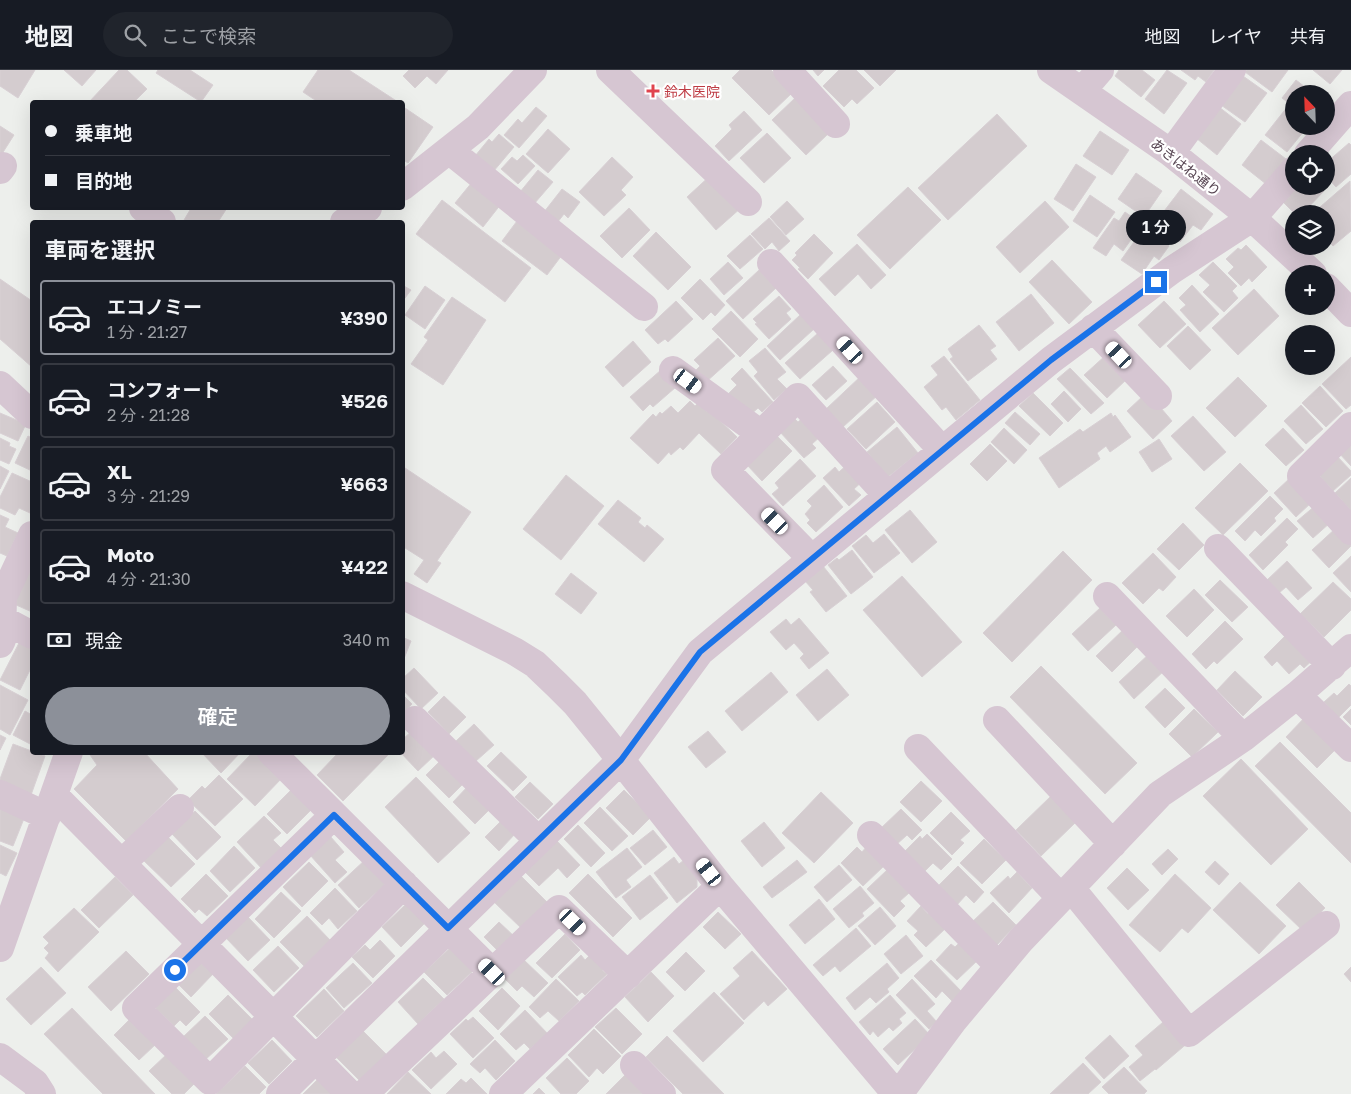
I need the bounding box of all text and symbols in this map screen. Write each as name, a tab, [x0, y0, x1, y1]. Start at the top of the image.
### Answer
search box	[103, 12, 453, 57]
text: 地図	[25, 21, 73, 50]
icon: search	[121, 21, 149, 49]
text: ここで検索	[161, 24, 256, 47]
text: 地図	[1145, 25, 1181, 47]
text: レイヤ	[1209, 25, 1262, 47]
text: 共有	[1290, 25, 1326, 47]
place label: 鈴木医院	[664, 83, 720, 100]
marker: 鈴木医院	[646, 84, 660, 98]
north arrow	[1285, 85, 1335, 135]
map controls	[1285, 85, 1335, 375]
text: 乗車地	[75, 121, 132, 144]
street label: あきはね通り	[1148, 134, 1224, 200]
button: locate	[1285, 145, 1335, 195]
text: 目的地	[75, 169, 132, 192]
button: layers	[1285, 205, 1335, 255]
callout: 1 分	[1126, 210, 1186, 244]
text: 1 分	[1142, 217, 1170, 237]
text: 車両を選択	[45, 236, 155, 263]
button: +	[1285, 265, 1335, 315]
route end	[1145, 271, 1167, 293]
icon: car	[47, 295, 92, 340]
text: エコノミー	[107, 295, 202, 318]
text: ¥390	[340, 306, 388, 329]
text: 1 分 · 21:27	[107, 322, 187, 342]
button: −	[1285, 325, 1335, 375]
car	[834, 334, 865, 366]
car	[1103, 339, 1134, 371]
car	[671, 366, 704, 396]
icon: car	[47, 378, 92, 423]
text: コンフォート	[107, 378, 220, 401]
text: ¥526	[341, 389, 388, 412]
text: 2 分 · 21:28	[107, 405, 190, 425]
text: XL	[107, 460, 132, 483]
icon: car	[47, 461, 92, 506]
text: ¥663	[340, 472, 388, 495]
text: 3 分 · 21:29	[107, 486, 190, 506]
car	[759, 505, 790, 537]
text: Moto	[107, 543, 154, 566]
icon: car	[47, 544, 92, 589]
text: ¥422	[341, 555, 388, 578]
text: 4 分 · 21:30	[107, 569, 191, 589]
icon: cash	[45, 626, 73, 654]
text: 現金	[85, 629, 123, 652]
text: 340 m	[343, 630, 390, 650]
button: 確定	[45, 687, 390, 745]
car	[693, 856, 724, 888]
car	[556, 906, 589, 938]
car	[476, 956, 507, 988]
route start	[164, 959, 186, 981]

